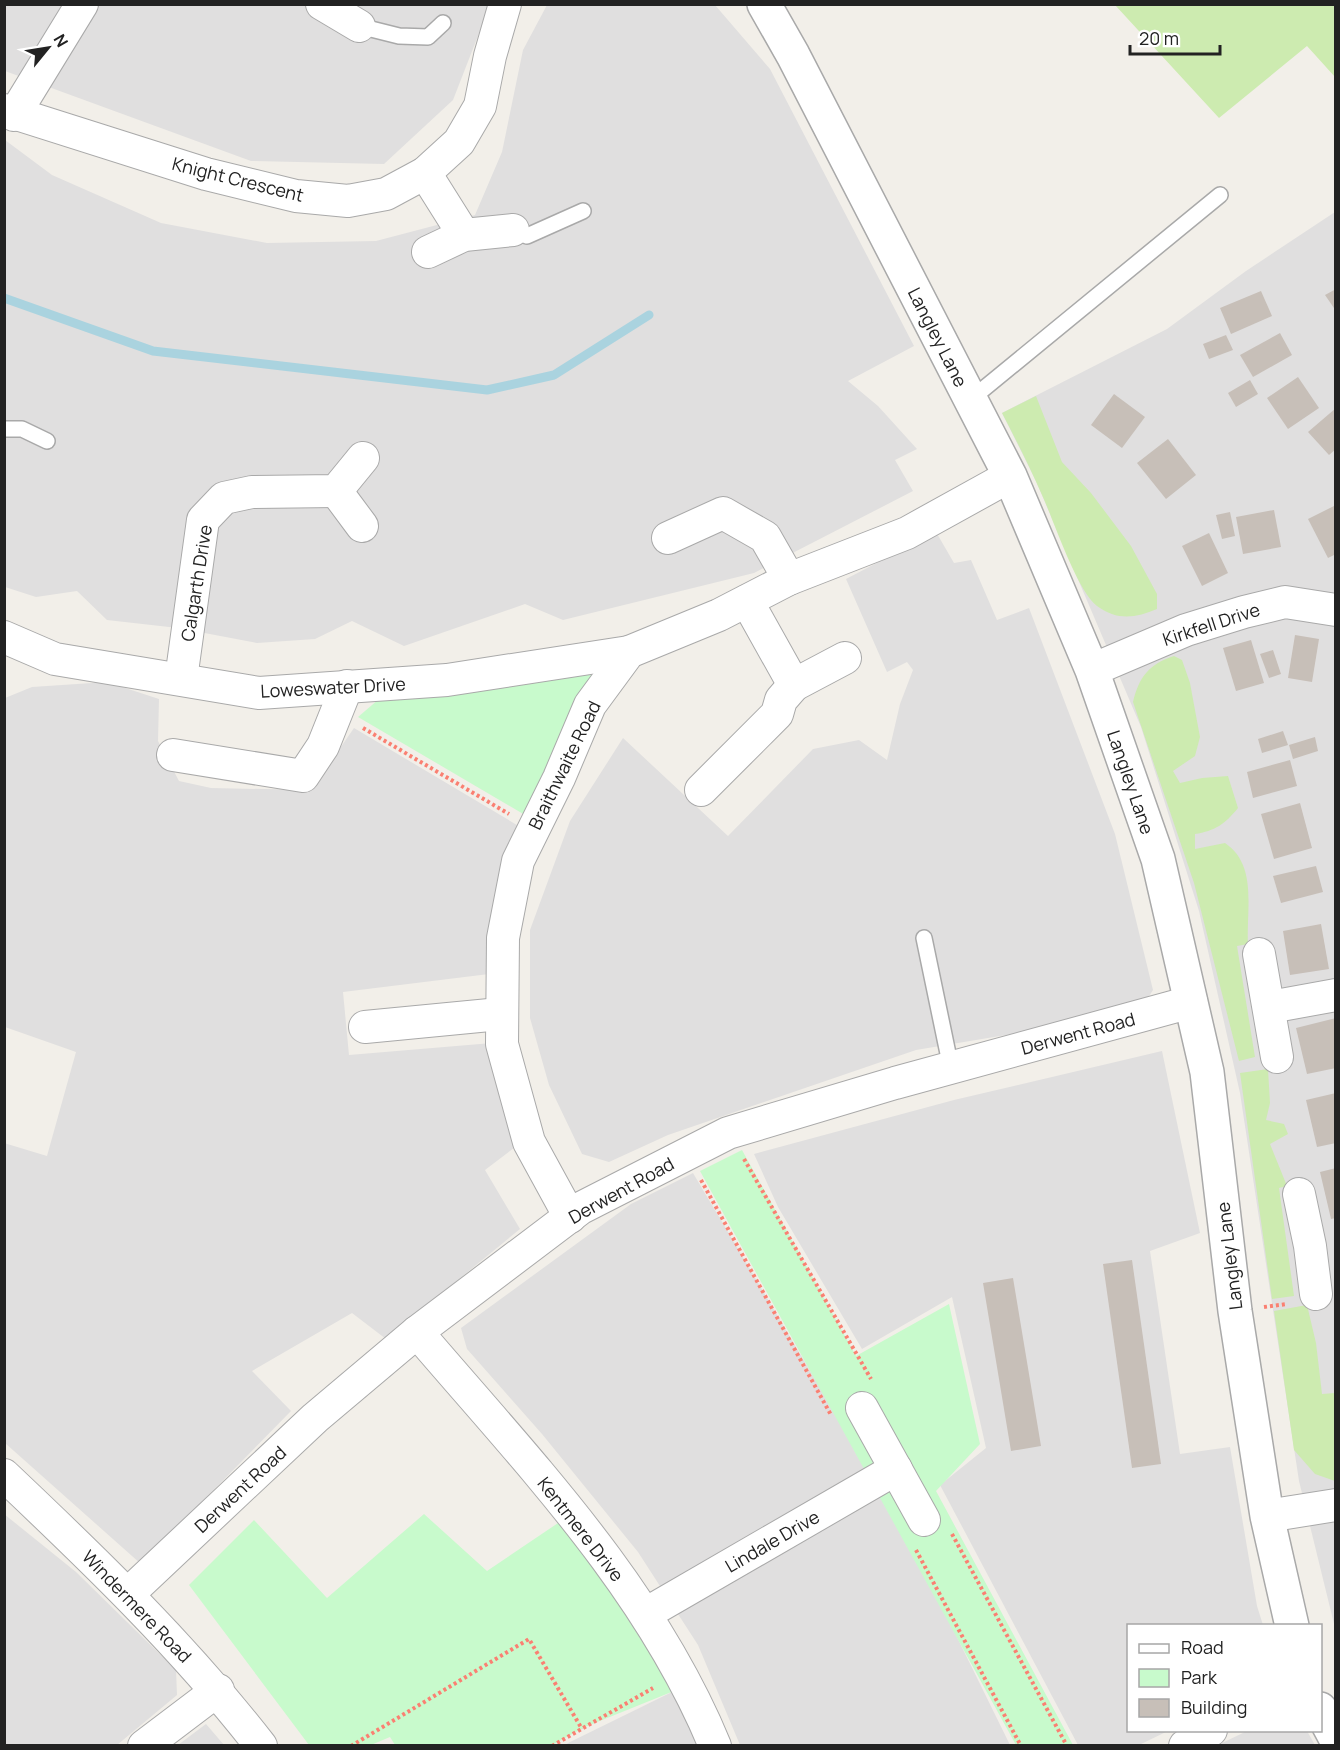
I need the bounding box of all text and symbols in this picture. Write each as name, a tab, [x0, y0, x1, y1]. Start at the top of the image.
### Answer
north arrow	[18, 18, 78, 78]
scale bar	[1130, 18, 1220, 56]
text: 20 m	[1139, 26, 1179, 50]
text: N	[49, 30, 73, 51]
street label: Knight Crescent	[170, 151, 306, 207]
street label: Langley Lane	[903, 283, 973, 391]
street label: Calgarth Drive	[175, 523, 217, 643]
street label: Kirkfell Drive	[1159, 597, 1263, 651]
street label: Loweswater Drive	[260, 671, 406, 703]
street label: Braithwaite Road	[522, 697, 606, 833]
street label: Langley Lane	[1102, 727, 1160, 837]
street label: Derwent Road	[1018, 1006, 1138, 1060]
street label: Derwent Road	[564, 1151, 678, 1229]
street label: Langley Lane	[1210, 1201, 1248, 1311]
street label: Derwent Road	[189, 1440, 291, 1538]
street label: Kentmere Drive	[533, 1472, 629, 1586]
street label: Lindale Drive	[720, 1504, 824, 1578]
street label: Windermere Road	[77, 1545, 197, 1667]
legend	[1127, 1624, 1322, 1732]
text: Road	[1181, 1635, 1224, 1659]
text: Park	[1181, 1665, 1218, 1689]
text: Building	[1181, 1695, 1247, 1719]

